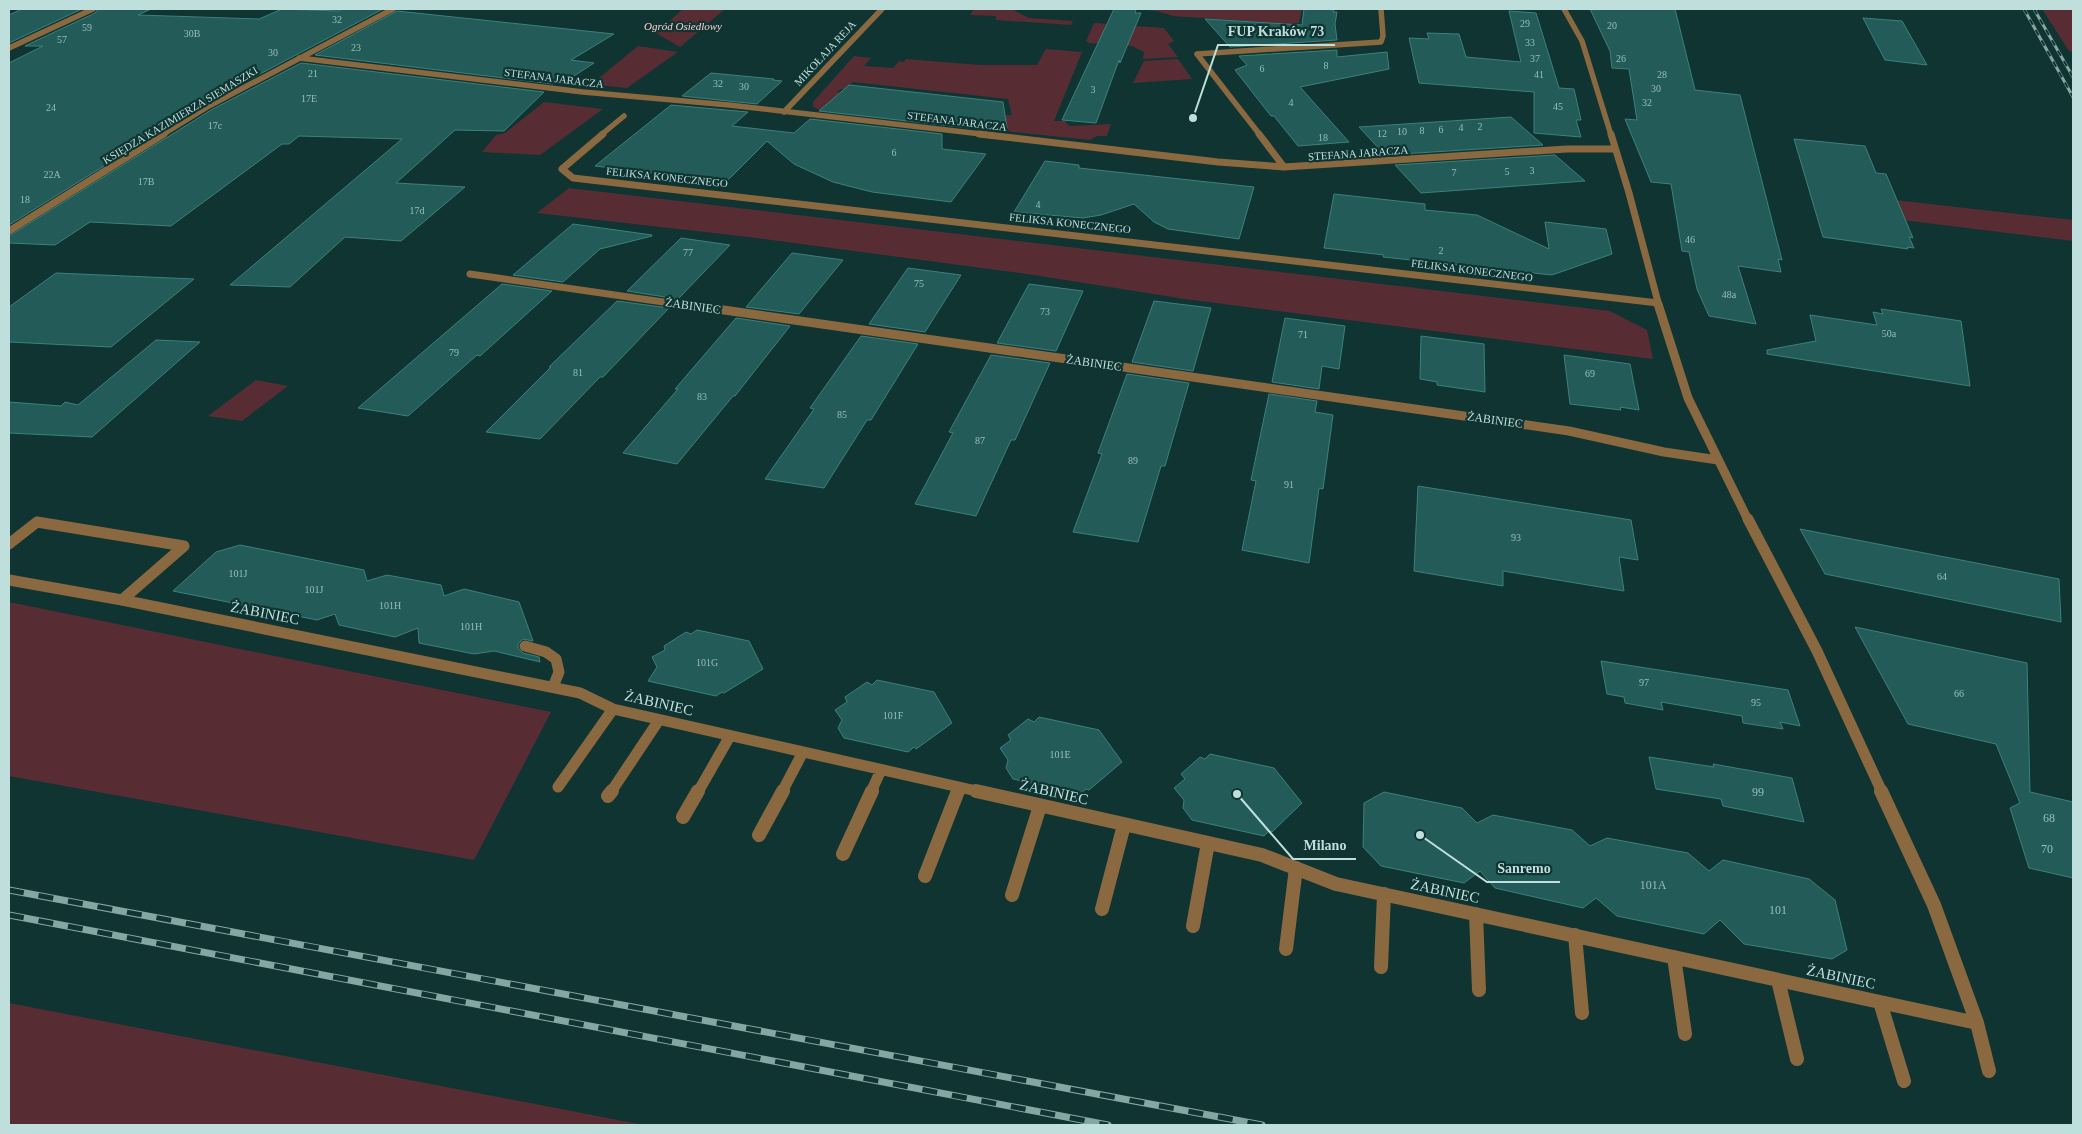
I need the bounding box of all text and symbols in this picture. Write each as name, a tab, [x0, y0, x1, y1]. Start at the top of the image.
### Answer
house number: 32	[332, 14, 342, 25]
callout: FUP Kraków 73	[1218, 16, 1335, 45]
street label: MIKOŁAJA REJA	[792, 18, 858, 88]
house number: 29	[1520, 18, 1530, 29]
park label: Ogród Osiedlowy	[644, 20, 722, 32]
house number: 20	[1607, 20, 1617, 31]
house number: 59	[82, 22, 92, 33]
text: FUP Kraków 73	[1228, 24, 1324, 39]
house number: 30B	[184, 28, 201, 39]
house number: 57	[57, 34, 67, 45]
house number: 33	[1525, 37, 1535, 48]
house number: 23	[351, 42, 361, 53]
house number: 30	[268, 47, 278, 58]
house number: 37	[1530, 53, 1540, 64]
house number: 26	[1616, 53, 1626, 64]
house number: 8	[1324, 60, 1329, 71]
house number: 6	[1260, 63, 1265, 74]
street label: KSIĘDZA KAZIMIERZA SIEMASZKI	[100, 64, 260, 166]
street label: STEFANA JARACZA	[503, 66, 605, 90]
house number: 21	[308, 68, 318, 79]
house number: 41	[1534, 69, 1544, 80]
house number: 28	[1657, 69, 1667, 80]
house number: 32	[713, 78, 723, 89]
house number: 30	[739, 81, 749, 92]
house number: 30	[1651, 83, 1661, 94]
house number: 3	[1091, 84, 1096, 95]
house number: 17E	[301, 93, 317, 104]
house number: 4	[1289, 97, 1294, 108]
house number: 32	[1642, 97, 1652, 108]
house number: 45	[1553, 101, 1563, 112]
house number: 24	[46, 102, 56, 113]
street label: STEFANA JARACZA	[906, 109, 1008, 133]
house number: 17c	[208, 120, 223, 131]
house number: 2	[1478, 121, 1483, 132]
house number: 4	[1459, 122, 1464, 133]
house number: 6	[1439, 124, 1444, 135]
house number: 8	[1420, 125, 1425, 136]
house number: 10	[1397, 126, 1407, 137]
house number: 12	[1377, 128, 1387, 139]
house number: 18	[1318, 132, 1328, 143]
street label: STEFANA JARACZA	[1308, 144, 1409, 162]
house number: 6	[892, 147, 897, 158]
street label: FELIKSA KONECZNEGO	[605, 165, 729, 189]
house number: 3	[1530, 165, 1535, 176]
house number: 5	[1505, 166, 1510, 177]
house number: 7	[1452, 167, 1457, 178]
house number: 22A	[43, 169, 61, 180]
house number: 17B	[138, 176, 155, 187]
house number: 18	[20, 194, 30, 205]
house number: 4	[1036, 199, 1041, 210]
house number: 17d	[410, 205, 425, 216]
street label: FELIKSA KONECZNEGO	[1008, 211, 1132, 235]
house number: 46	[1685, 234, 1695, 245]
house number: 2	[1439, 245, 1444, 256]
house number: 77	[683, 247, 693, 258]
street label: FELIKSA KONECZNEGO	[1410, 257, 1534, 283]
house number: 75	[914, 278, 924, 289]
house number: 48a	[1722, 289, 1737, 300]
street label: ŻABINIEC	[664, 295, 722, 317]
house number: 73	[1040, 306, 1050, 317]
house number: 50a	[1882, 328, 1897, 339]
house number: 71	[1298, 329, 1308, 340]
house number: 79	[449, 347, 459, 358]
street label: ŻABINIEC	[1065, 352, 1123, 374]
house number: 81	[573, 367, 583, 378]
house number: 69	[1585, 368, 1595, 379]
house number: 83	[697, 391, 707, 402]
house number: 85	[837, 409, 847, 420]
street label: ŻABINIEC	[1466, 409, 1524, 431]
house number: 87	[975, 435, 985, 446]
house number: 89	[1128, 455, 1138, 466]
house number: 91	[1284, 479, 1294, 490]
house number: 93	[1511, 532, 1521, 543]
house number: 101J	[229, 568, 248, 579]
house number: 64	[1937, 571, 1947, 582]
house number: 101J	[305, 584, 324, 595]
street label: ŻABINIEC	[229, 598, 301, 628]
house number: 101H	[379, 600, 401, 611]
house number: 101H	[460, 621, 482, 632]
house number: 101G	[696, 657, 718, 668]
house number: 97	[1639, 677, 1649, 688]
street label: ŻABINIEC	[623, 687, 695, 719]
house number: 66	[1954, 688, 1964, 699]
house number: 95	[1751, 697, 1761, 708]
house number: 101F	[883, 710, 904, 721]
house number: 101E	[1049, 749, 1071, 760]
street label: ŻABINIEC	[1018, 776, 1090, 808]
house number: 99	[1752, 785, 1764, 799]
house number: 68	[2043, 811, 2055, 825]
callout: Milano	[1293, 830, 1356, 859]
text: Milano	[1304, 838, 1346, 853]
house number: 70	[2041, 842, 2053, 856]
callout: Sanremo	[1487, 853, 1560, 882]
text: Sanremo	[1497, 861, 1551, 876]
street label: ŻABINIEC	[1409, 876, 1481, 906]
house number: 101A	[1640, 878, 1667, 892]
house number: 101	[1769, 903, 1787, 917]
street label: ŻABINIEC	[1805, 962, 1877, 992]

